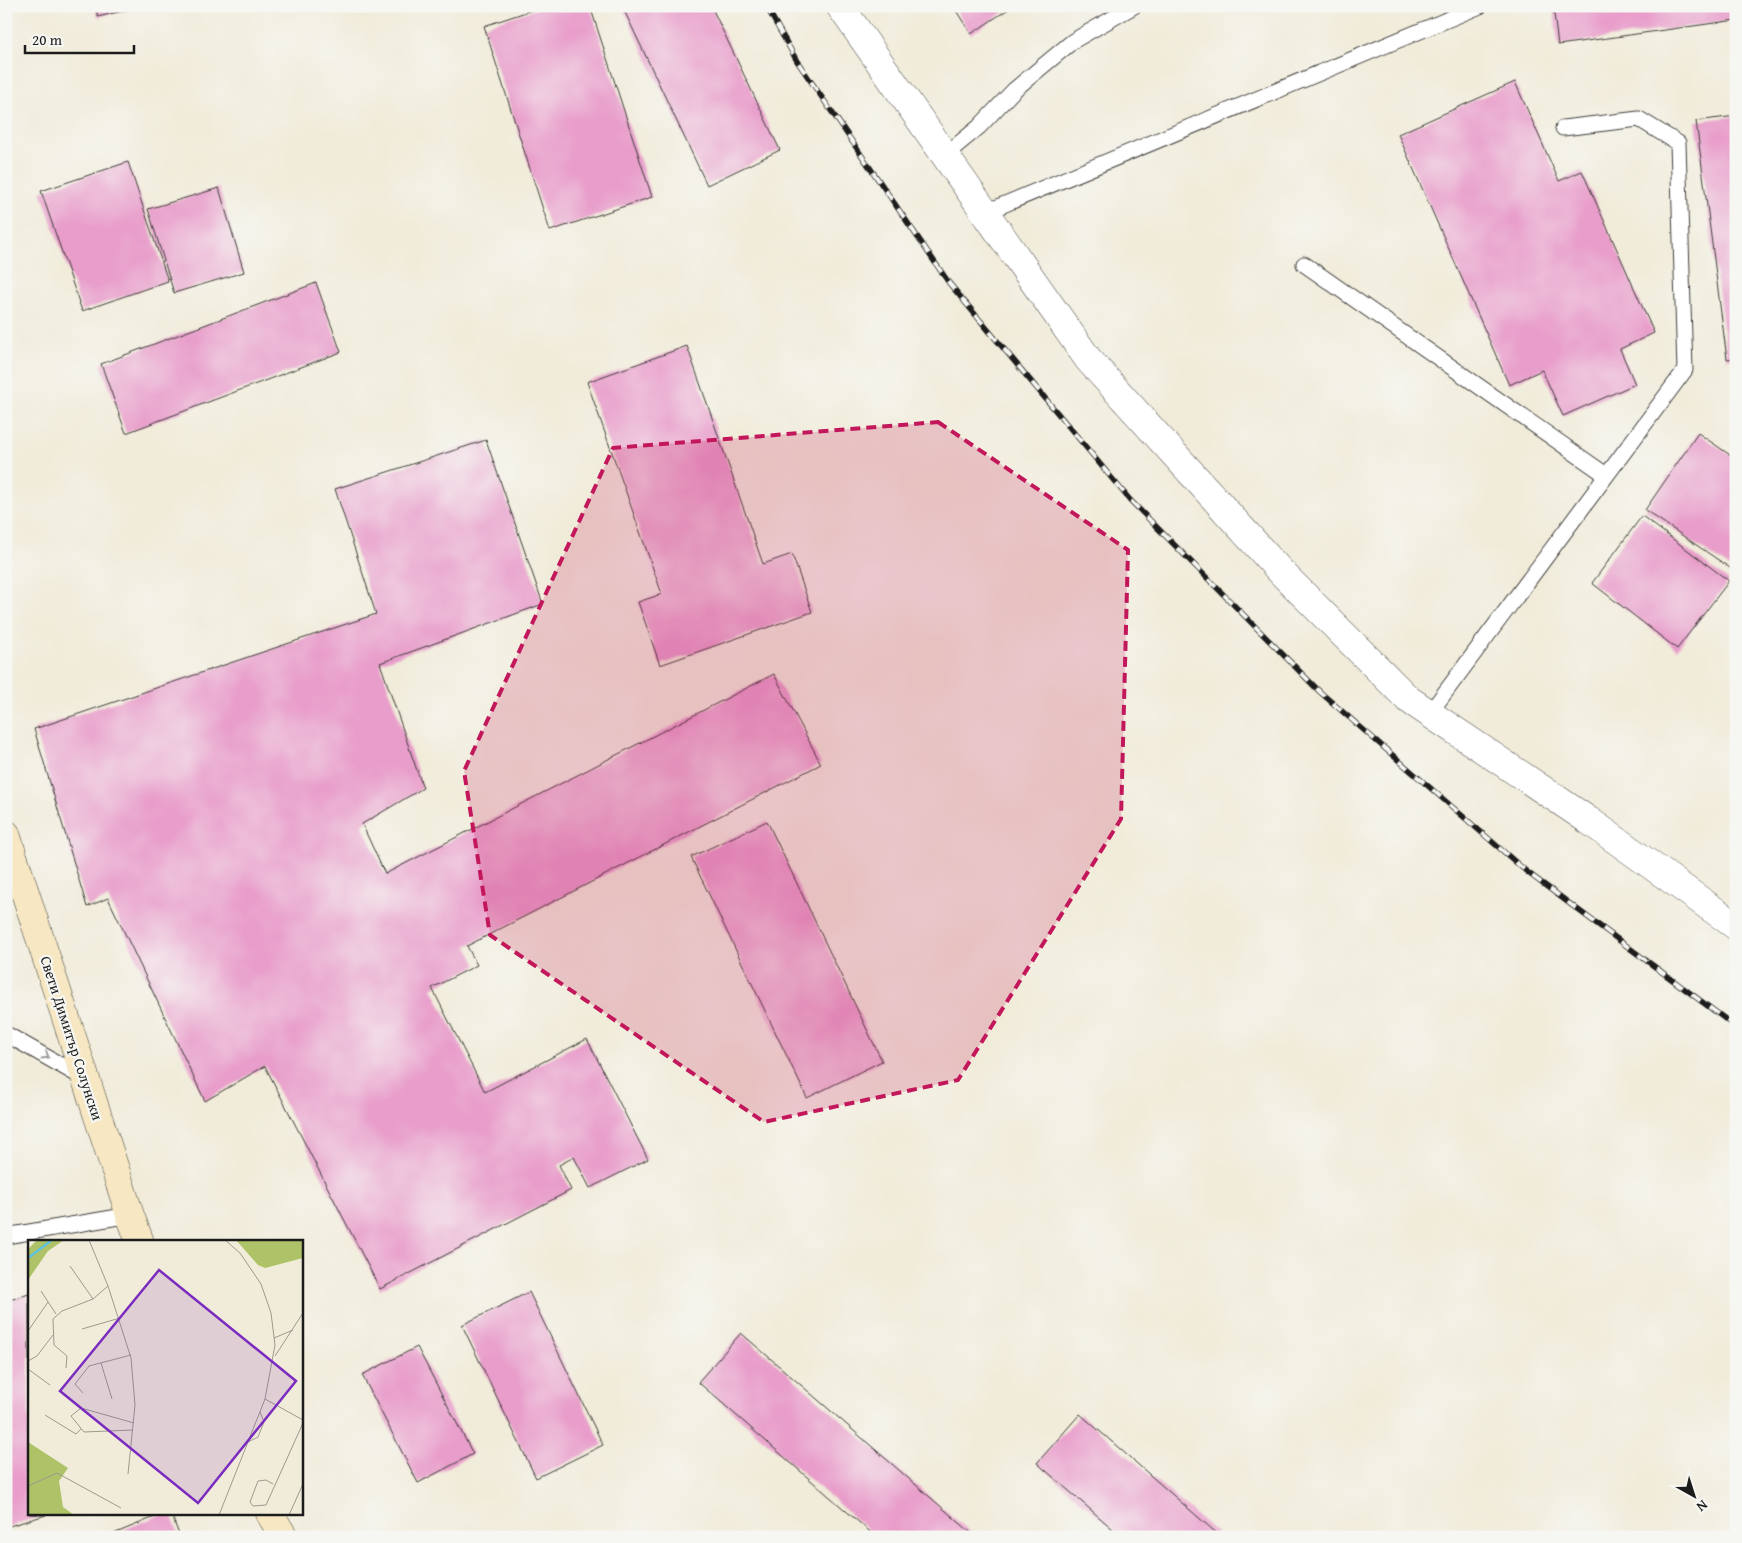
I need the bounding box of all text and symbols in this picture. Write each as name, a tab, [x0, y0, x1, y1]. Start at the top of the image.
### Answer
scale bar	[25, 22, 134, 54]
text: 20 m	[32, 29, 63, 50]
street label: Свети Димитър Солунски	[36, 953, 108, 1123]
one-way arrow	[41, 1050, 50, 1060]
inset map	[28, 1240, 302, 1516]
north arrow	[1670, 1470, 1720, 1520]
text: N	[1692, 1495, 1712, 1517]

